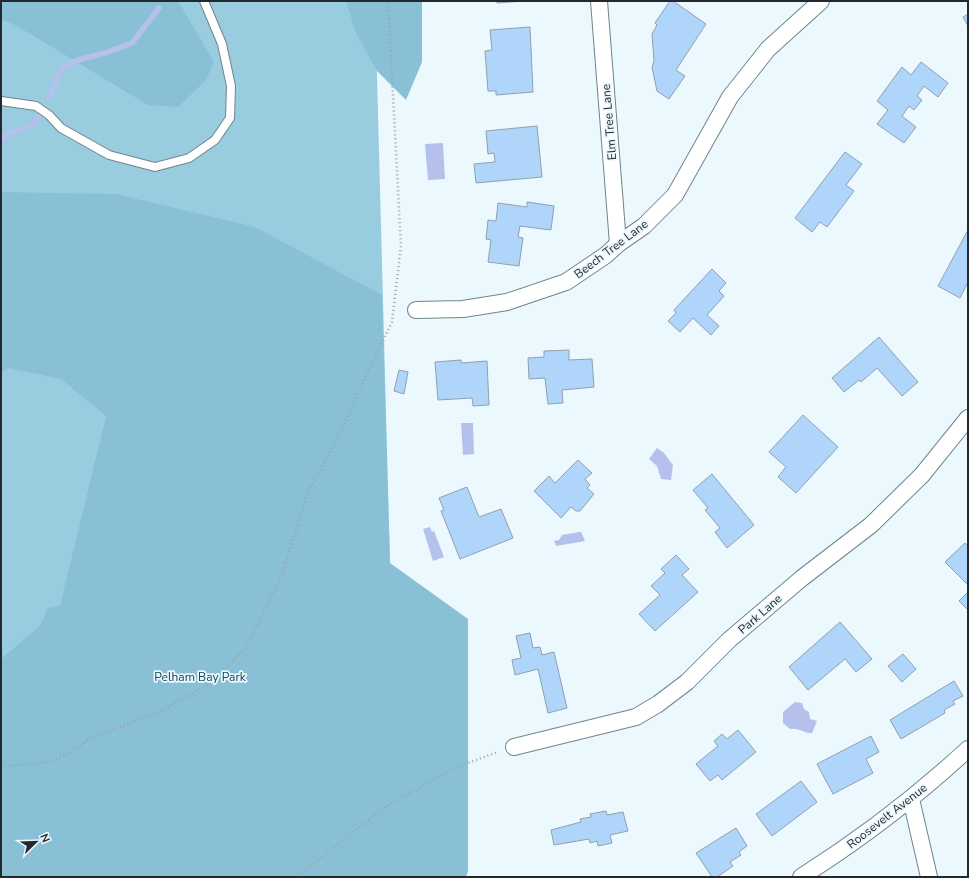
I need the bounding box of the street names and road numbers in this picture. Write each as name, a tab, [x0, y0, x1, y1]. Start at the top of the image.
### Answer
street label: Elm Tree Lane	[598, 83, 620, 161]
street label: Beech Tree Lane	[571, 216, 651, 282]
street label: Park Lane	[735, 591, 785, 637]
street label: Roosevelt Avenue	[844, 780, 930, 852]

